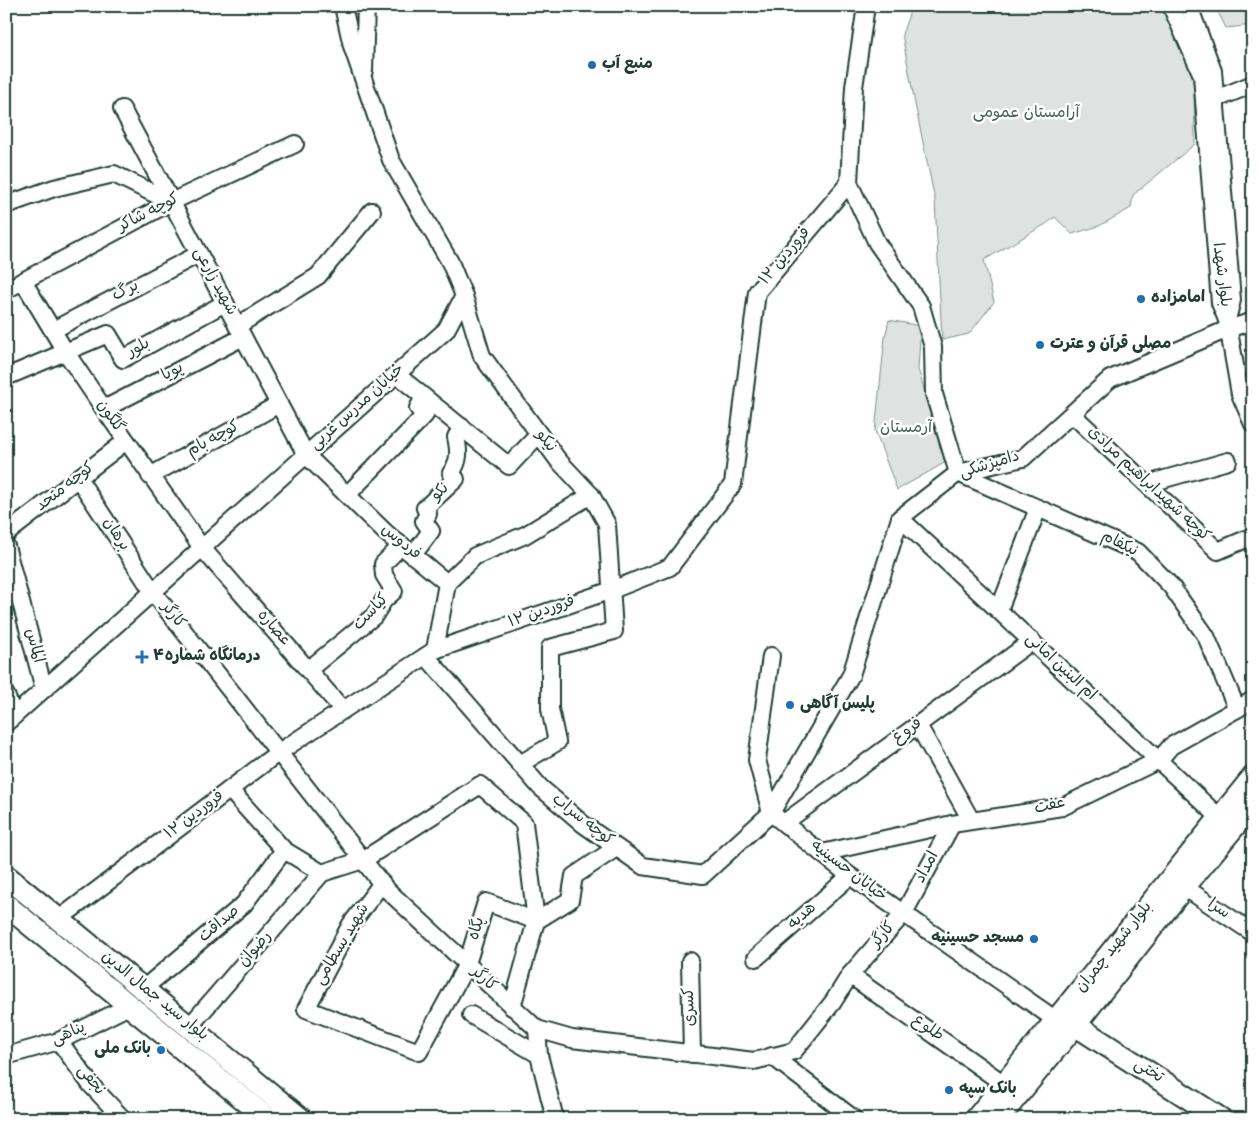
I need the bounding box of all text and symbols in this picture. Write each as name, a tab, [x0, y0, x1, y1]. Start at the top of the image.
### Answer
place label: منبع آب	[602, 54, 653, 75]
marker: منبع آب	[586, 59, 598, 71]
park label: آرامستان عمومی	[973, 104, 1080, 124]
street label: کوچه شاکر	[113, 190, 183, 238]
street label: ۱۲ فروردین	[756, 224, 816, 290]
street label: بلوار شهدا	[1207, 242, 1233, 308]
street label: شهید زارعی	[188, 245, 240, 319]
street label: برگ	[109, 276, 142, 307]
place label: امامزاده	[1151, 289, 1205, 309]
marker: امامزاده	[1135, 293, 1147, 305]
place label: مصلی قرآن و عترت	[1050, 334, 1171, 355]
street label: بلور	[123, 335, 154, 364]
marker: مصلی قرآن و عترت	[1034, 339, 1046, 351]
street label: پویا	[159, 360, 187, 386]
street label: خیابان مدرس غربی	[307, 361, 409, 455]
street label: گلگون	[91, 395, 129, 437]
street label: کوچه بام	[184, 418, 244, 462]
park label: آرمستان	[880, 419, 933, 439]
street label: کوچه شهیدابراهیم مرادی	[1083, 423, 1213, 547]
street label: نیکو	[530, 426, 559, 457]
street label: دامپزشکی	[958, 448, 1022, 484]
street label: کوچه متحد	[33, 459, 99, 517]
street label: نکو	[427, 480, 454, 507]
street label: برهان	[97, 515, 133, 555]
street label: فردوس	[376, 521, 424, 565]
street label: نیکفام	[1098, 528, 1140, 562]
street label: کیاست	[350, 591, 394, 635]
street label: ۱۲ فروردین	[506, 593, 578, 633]
street label: کارگر	[154, 595, 191, 633]
street label: عصاره	[252, 607, 294, 651]
street label: الماس	[19, 627, 47, 665]
street label: ام البنین امانی	[1021, 630, 1099, 706]
place label: درمانگاه شماره۴	[153, 645, 261, 667]
marker: درمانگاه شماره۴	[135, 650, 149, 664]
place label: پلیس آگاهی	[800, 693, 875, 715]
marker: پلیس آگاهی	[784, 699, 796, 711]
street label: فروغ	[889, 714, 927, 749]
street label: ۱۲ فروردین	[162, 788, 228, 844]
street label: کوچه سراب	[547, 791, 617, 851]
street label: عفت	[1033, 794, 1067, 820]
street label: خیابان حسینیه	[806, 837, 890, 907]
street label: امداد	[912, 849, 944, 887]
street label: سرا	[1203, 896, 1233, 924]
street label: بلوار شهید چمران	[1073, 899, 1157, 997]
street label: هدیه	[785, 900, 821, 934]
street label: شهید بسطامی	[311, 901, 375, 989]
street label: صداقت	[196, 902, 244, 948]
street label: پگاه	[463, 914, 490, 943]
street label: کارگر	[864, 917, 901, 955]
street label: رضوان	[235, 928, 277, 972]
place label: مسجد حسینیه	[931, 930, 1024, 949]
marker: مسجد حسینیه	[1028, 933, 1040, 945]
street label: بلوار سید جمال الدین	[97, 948, 211, 1046]
street label: کارگر	[465, 960, 502, 997]
street label: کسری	[681, 987, 701, 1027]
street label: طلوع	[907, 1011, 947, 1047]
street label: پناهی	[49, 1019, 89, 1051]
place label: بانک ملی	[94, 1040, 151, 1060]
marker: بانک ملی	[155, 1044, 167, 1056]
street label: تختی	[1130, 1056, 1167, 1089]
street label: نجفی	[72, 1062, 108, 1100]
place label: بانک سپه	[959, 1080, 1017, 1100]
marker: بانک سپه	[943, 1084, 955, 1096]

